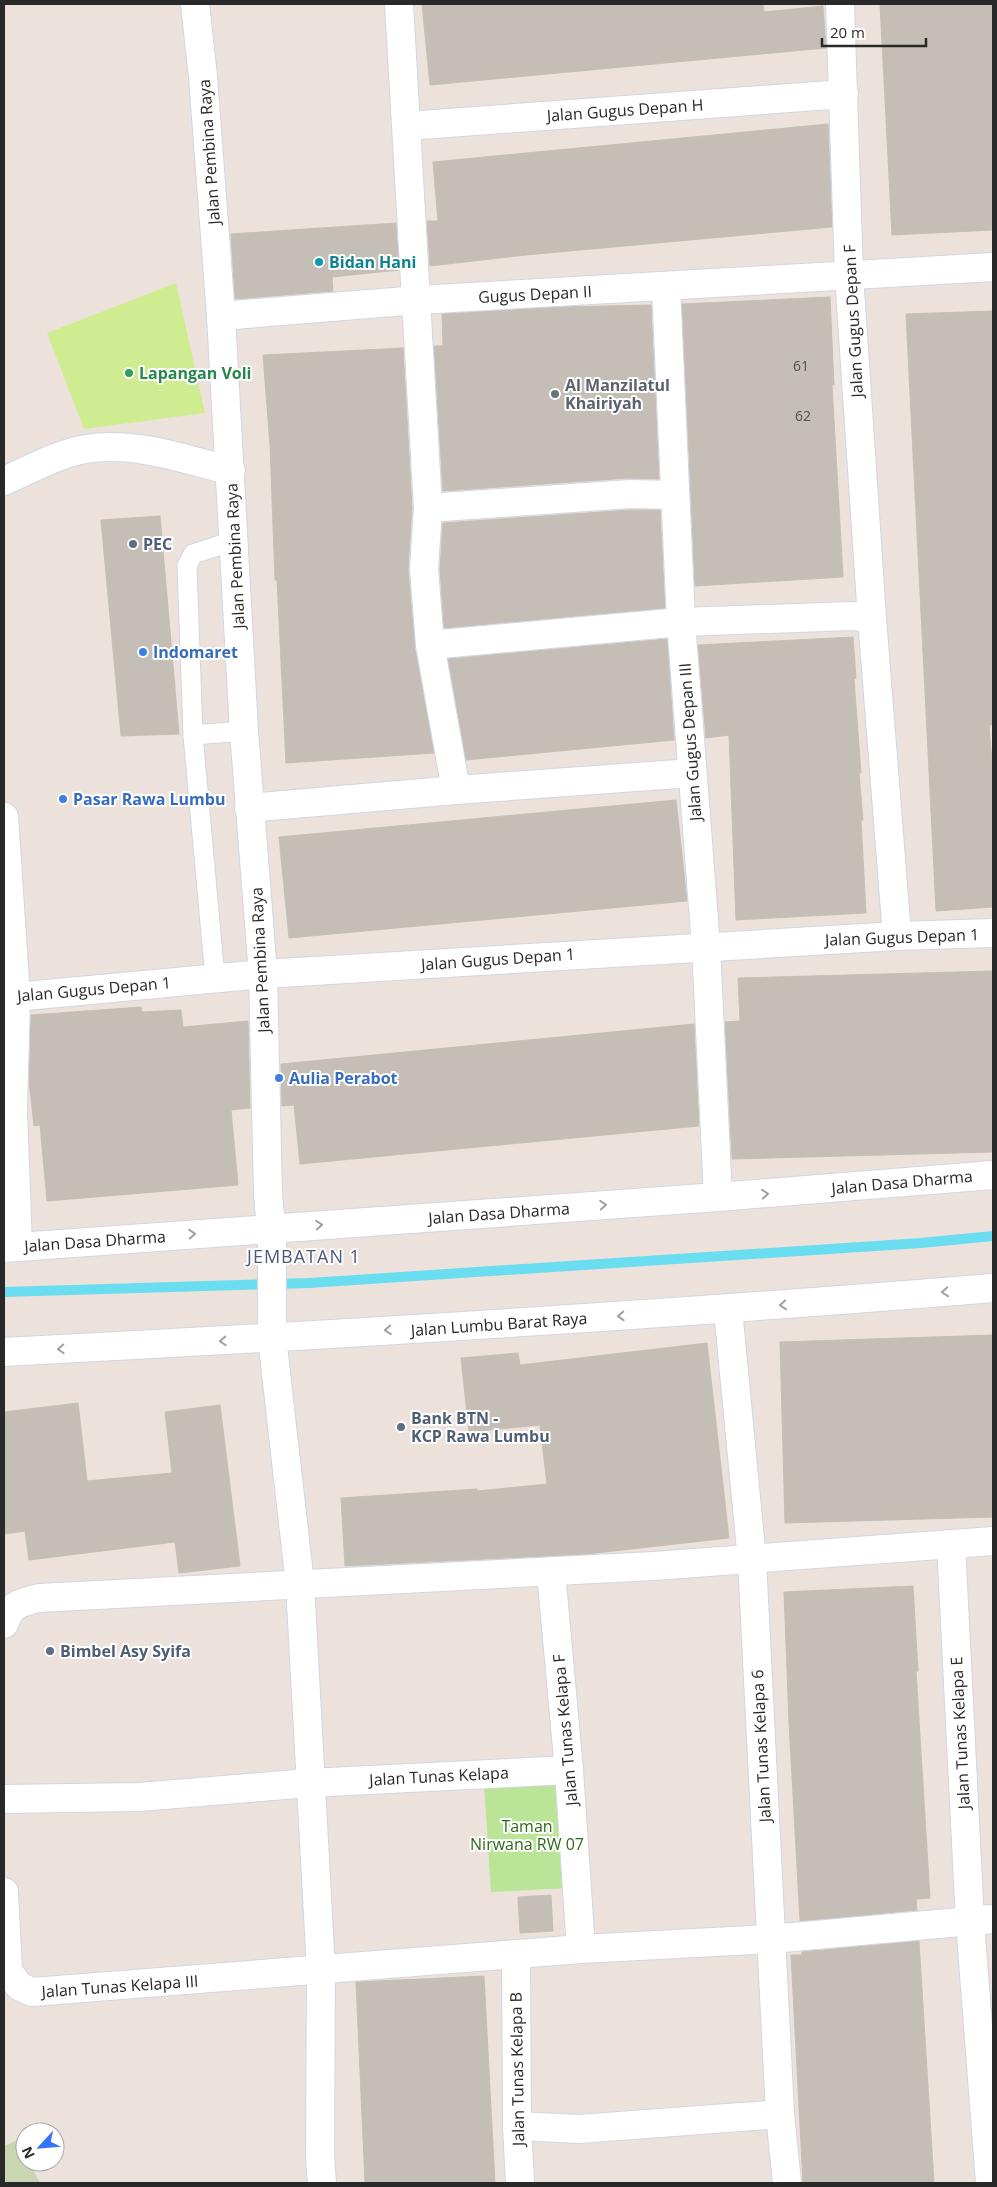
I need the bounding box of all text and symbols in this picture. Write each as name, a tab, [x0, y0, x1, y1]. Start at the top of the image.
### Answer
scale bar	[822, 15, 926, 47]
text: 20 m	[830, 22, 865, 42]
street label: Jalan Pembina Raya	[193, 78, 225, 228]
street label: Jalan Gugus Depan H	[544, 94, 704, 127]
street label: Jalan Gugus Depan F	[838, 244, 868, 400]
place label: Bidan Hani	[329, 251, 416, 273]
marker: Bidan Hani	[313, 256, 325, 268]
street label: Gugus Depan II	[478, 280, 592, 308]
house number: 61	[793, 356, 809, 375]
place label: Lapangan Voli	[139, 362, 251, 384]
marker: Lapangan Voli	[123, 367, 135, 379]
place label: Al Manzilatul Khairiyah	[565, 374, 670, 414]
marker: Al Manzilatul Khairiyah	[549, 388, 561, 400]
house number: 62	[795, 406, 811, 425]
street label: Jalan Pembina Raya	[220, 483, 250, 631]
place label: PEC	[143, 533, 172, 555]
marker: PEC	[127, 538, 139, 550]
place label: Indomaret	[153, 641, 238, 663]
marker: Indomaret	[137, 646, 149, 658]
street label: Jalan Gugus Depan III	[673, 662, 707, 824]
place label: Pasar Rawa Lumbu	[73, 788, 225, 810]
marker: Pasar Rawa Lumbu	[57, 793, 69, 805]
street label: Jalan Pembina Raya	[245, 887, 275, 1035]
street label: Jalan Gugus Depan 1	[823, 923, 979, 951]
street label: Jalan Gugus Depan 1	[418, 943, 576, 975]
street label: Jalan Gugus Depan 1	[14, 971, 172, 1007]
place label: Aulia Perabot	[289, 1067, 398, 1089]
marker: Aulia Perabot	[273, 1072, 285, 1084]
street label: Jalan Dasa Dharma	[828, 1165, 974, 1199]
one-way arrow	[761, 1188, 769, 1199]
street label: Jalan Dasa Dharma	[426, 1197, 571, 1229]
one-way arrow	[599, 1200, 607, 1211]
one-way arrow	[315, 1220, 323, 1231]
street label: Jalan Dasa Dharma	[22, 1225, 167, 1257]
one-way arrow	[188, 1229, 196, 1240]
district label: JEMBATAN 1	[245, 1244, 361, 1268]
one-way arrow	[940, 1287, 948, 1298]
one-way arrow	[778, 1300, 786, 1311]
street label: Jalan Lumbu Barat Raya	[408, 1307, 588, 1341]
one-way arrow	[616, 1311, 624, 1322]
one-way arrow	[384, 1325, 392, 1336]
one-way arrow	[219, 1335, 227, 1346]
one-way arrow	[57, 1344, 64, 1354]
place label: Bank BTN - KCP Rawa Lumbu	[411, 1407, 550, 1447]
marker: Bank BTN - KCP Rawa Lumbu	[395, 1421, 407, 1433]
place label: Bimbel Asy Syifa	[60, 1640, 191, 1662]
marker: Bimbel Asy Syifa	[44, 1645, 56, 1657]
street label: Jalan Tunas Kelapa F	[547, 1653, 583, 1809]
street label: Jalan Tunas Kelapa E	[945, 1656, 975, 1812]
street label: Jalan Tunas Kelapa 6	[746, 1669, 776, 1825]
street label: Jalan Tunas Kelapa	[367, 1761, 509, 1791]
park label: Taman Nirwana RW 07	[470, 1815, 584, 1855]
street label: Jalan Tunas Kelapa III	[39, 1970, 199, 2003]
street label: Jalan Tunas Kelapa B	[505, 1992, 529, 2148]
north arrow	[15, 2122, 65, 2172]
text: N	[17, 2144, 39, 2162]

